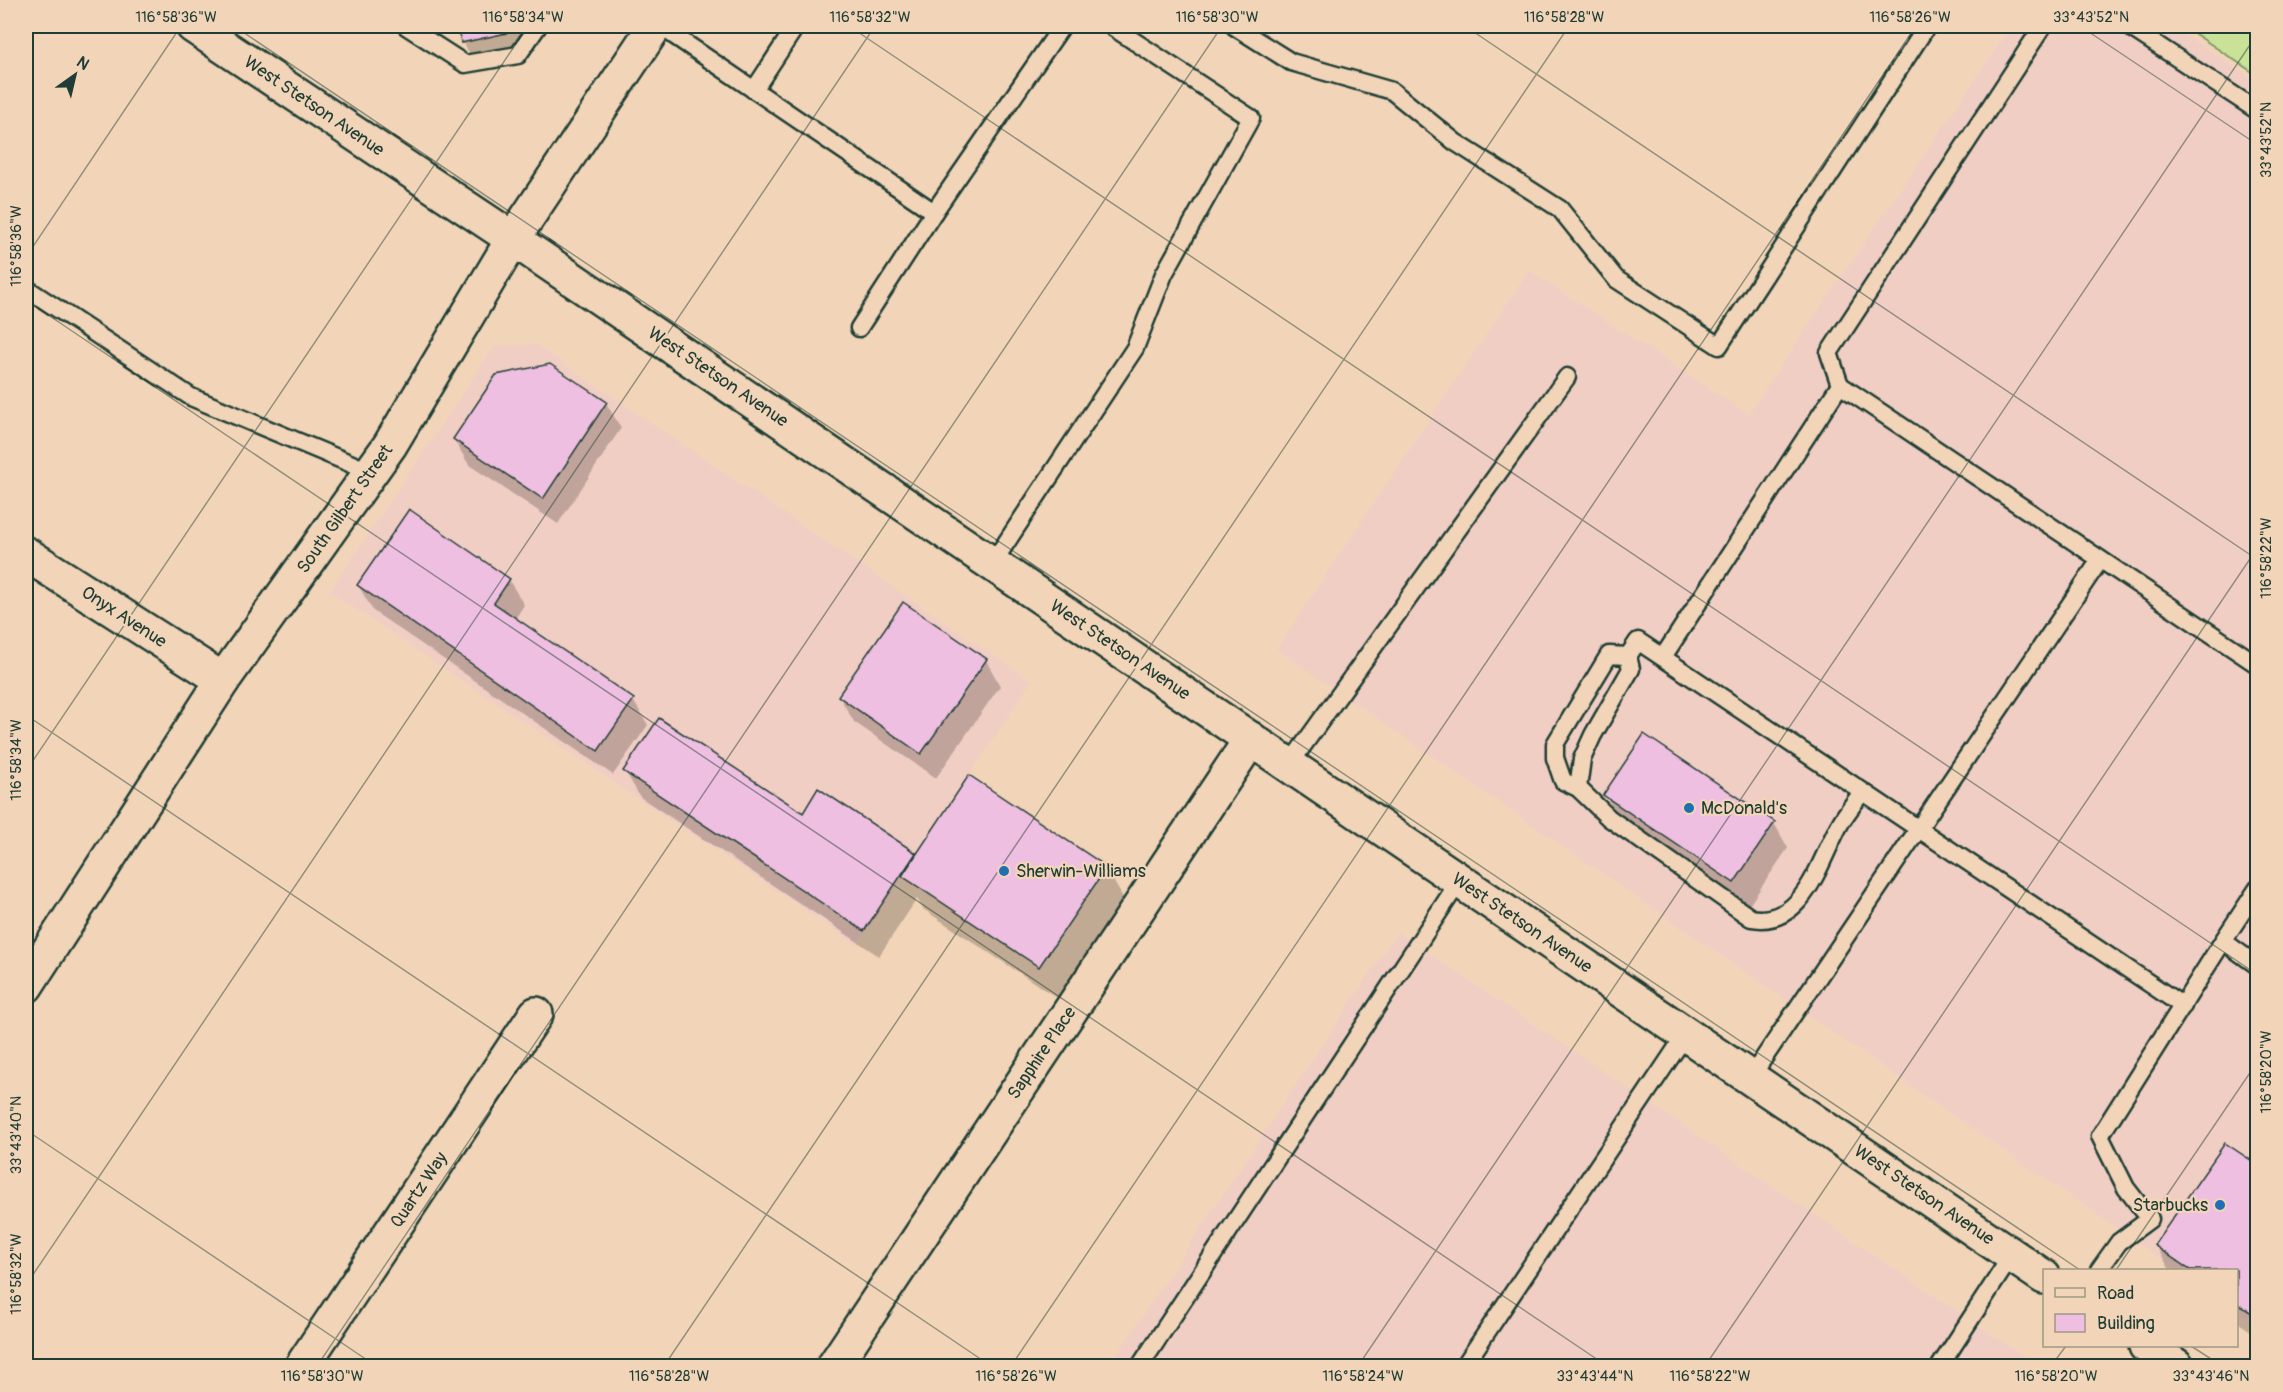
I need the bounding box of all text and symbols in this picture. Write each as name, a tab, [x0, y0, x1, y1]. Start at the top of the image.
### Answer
text: 116°58'36"W	[135, 8, 217, 27]
text: 116°58'34"W	[482, 8, 564, 27]
text: 116°58'32"W	[829, 8, 911, 27]
text: 116°58'30"W	[1175, 8, 1259, 27]
text: 116°58'28"W	[1524, 8, 1604, 27]
text: 116°58'26"W	[1869, 8, 1951, 27]
text: 33°43'52"N	[2053, 8, 2129, 27]
north arrow	[45, 45, 105, 105]
street label: West Stetson Avenue	[239, 51, 389, 162]
text: N	[73, 52, 93, 75]
text: 33°43'52"N	[2257, 102, 2276, 178]
text: 116°58'36"W	[7, 205, 26, 287]
street label: West Stetson Avenue	[643, 322, 793, 433]
street label: South Gilbert Street	[292, 439, 399, 578]
text: 116°58'22"W	[2257, 517, 2276, 599]
street label: Onyx Avenue	[77, 581, 171, 653]
street label: West Stetson Avenue	[1045, 595, 1195, 706]
text: 116°58'34"W	[7, 719, 26, 801]
place label: McDonald's	[1701, 797, 1787, 820]
marker: McDonald's	[1682, 801, 1696, 815]
place label: Sherwin-Williams	[1016, 860, 1146, 883]
marker: Sherwin-Williams	[997, 864, 1011, 878]
street label: West Stetson Avenue	[1447, 868, 1597, 979]
street label: Sapphire Place	[1003, 1002, 1082, 1104]
text: 116°58'20"W	[2257, 1030, 2276, 1114]
text: 33°43'40"N	[7, 1096, 26, 1174]
street label: West Stetson Avenue	[1849, 1140, 1999, 1251]
street label: Quartz Way	[385, 1147, 453, 1232]
place label: Starbucks	[2133, 1194, 2208, 1217]
marker: Starbucks	[2213, 1198, 2227, 1212]
text: 116°58'32"W	[7, 1233, 26, 1315]
legend	[2043, 1269, 2238, 1347]
text: Road	[2097, 1282, 2134, 1305]
text: Building	[2097, 1312, 2155, 1335]
text: 116°58'30"W	[280, 1367, 364, 1386]
text: 116°58'28"W	[629, 1367, 709, 1386]
text: 116°58'26"W	[975, 1367, 1057, 1386]
text: 116°58'24"W	[1322, 1367, 1404, 1386]
text: 33°43'44"N	[1557, 1367, 1633, 1386]
text: 116°58'22"W	[1669, 1367, 1751, 1386]
text: 116°58'20"W	[2014, 1367, 2098, 1386]
text: 33°43'46"N	[2172, 1367, 2250, 1386]

